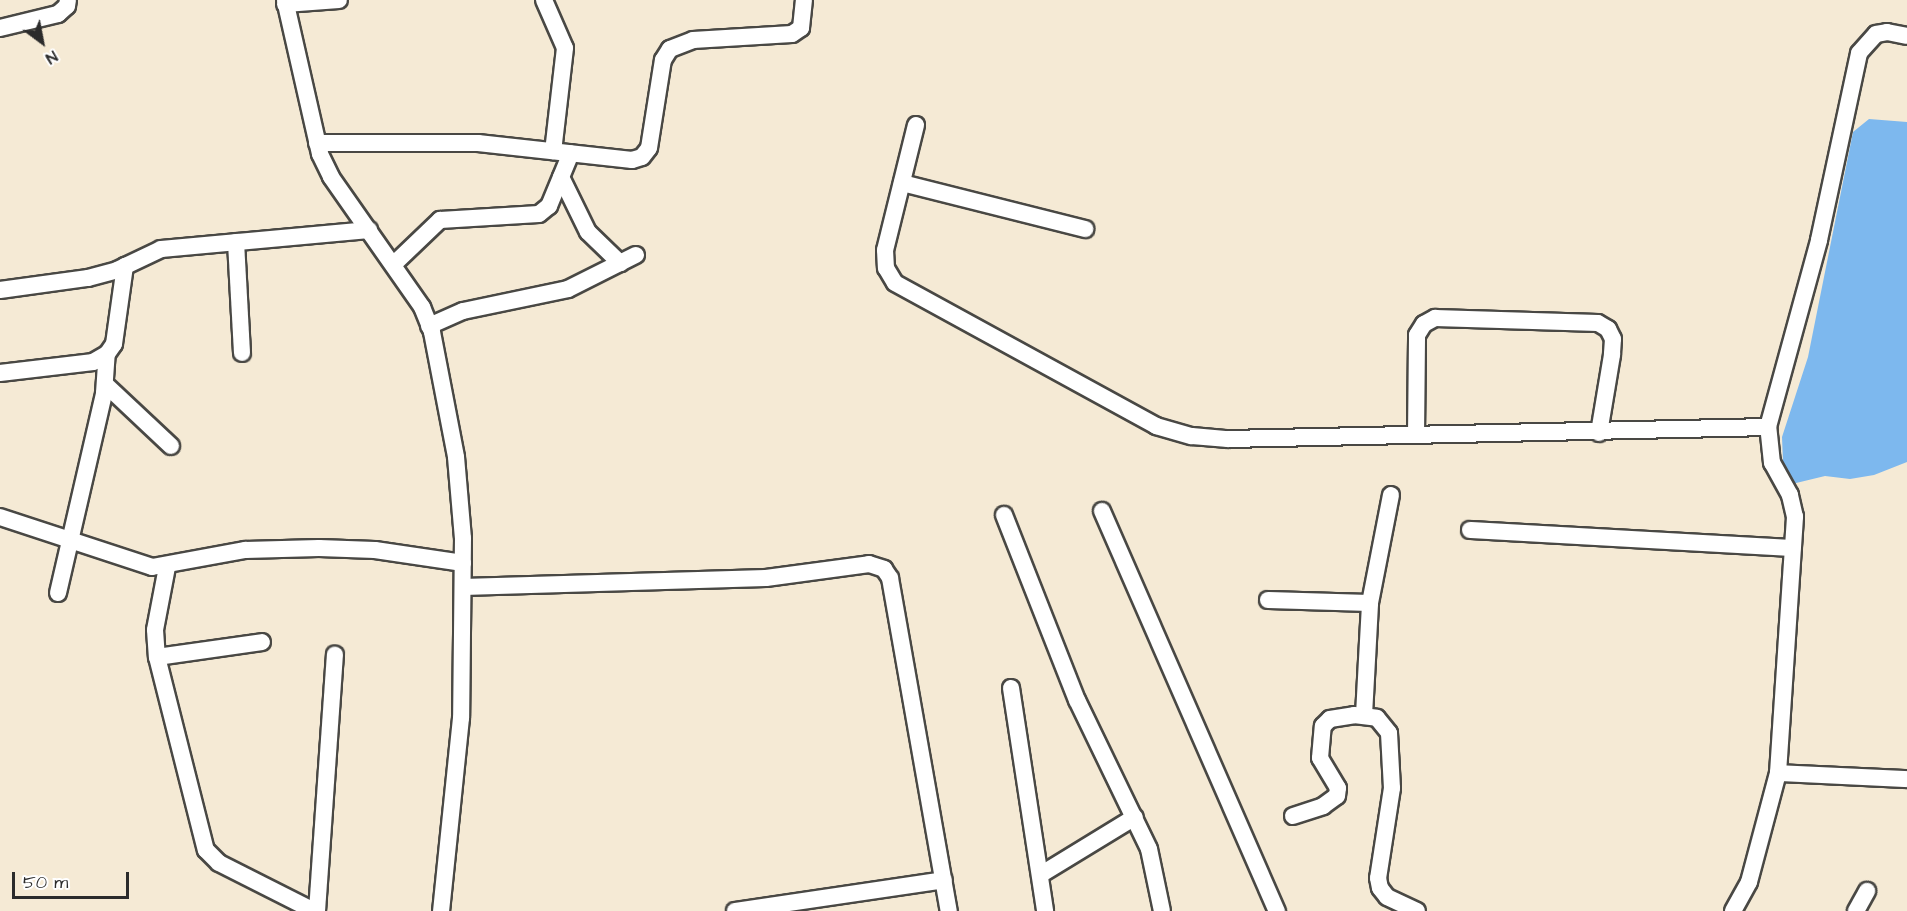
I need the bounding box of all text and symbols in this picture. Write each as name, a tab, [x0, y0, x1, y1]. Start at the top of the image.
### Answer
north arrow	[12, 12, 72, 72]
text: N	[41, 45, 62, 69]
scale bar	[15, 860, 132, 898]
text: 50 m	[23, 870, 68, 895]

